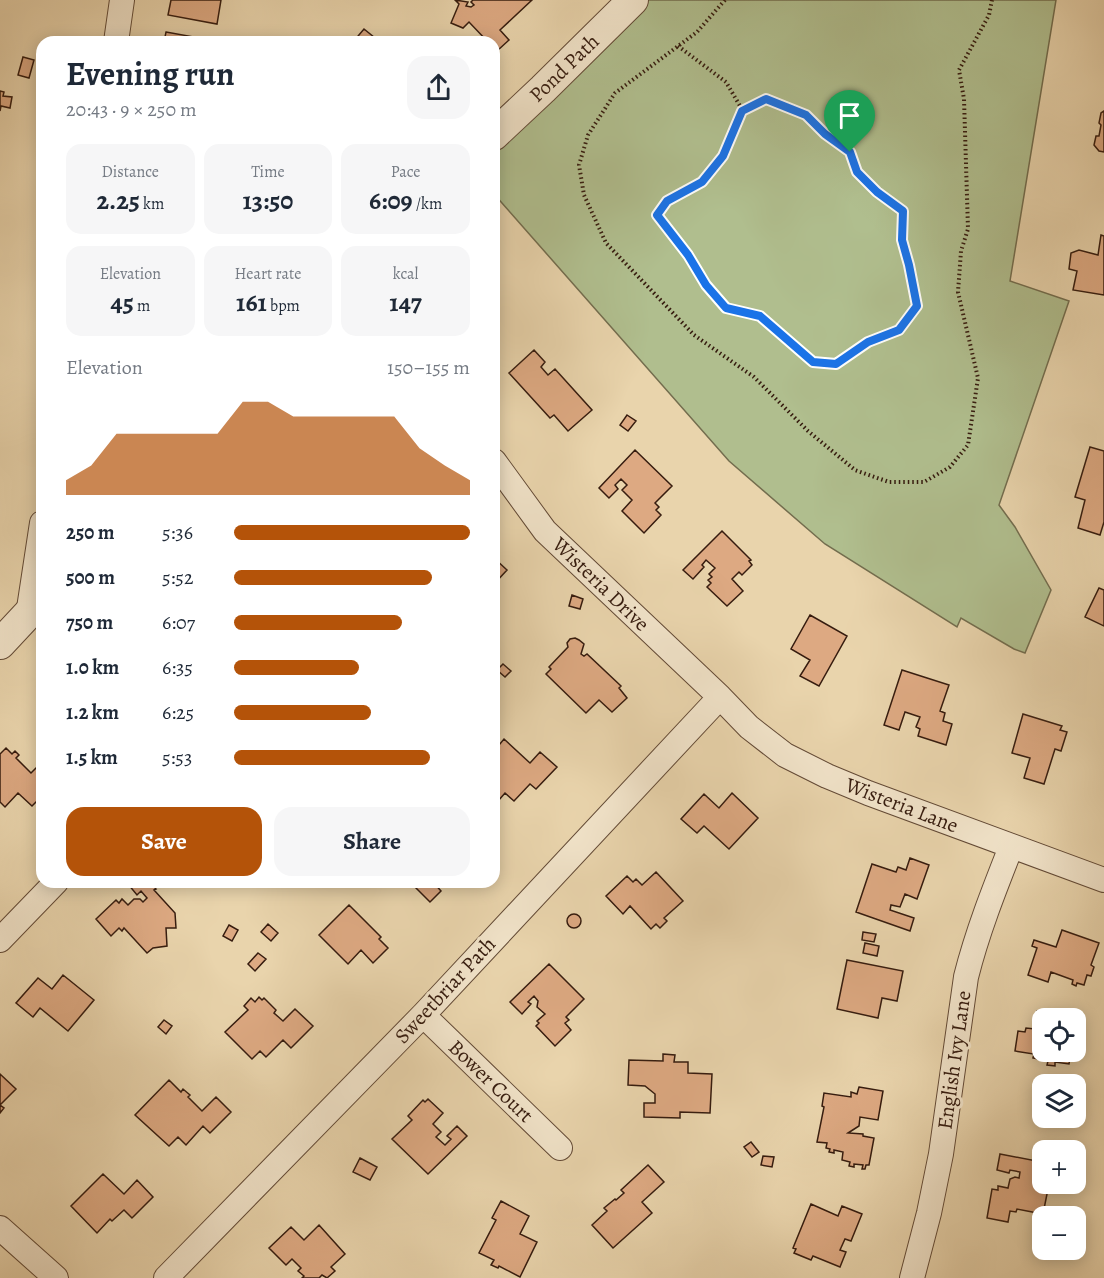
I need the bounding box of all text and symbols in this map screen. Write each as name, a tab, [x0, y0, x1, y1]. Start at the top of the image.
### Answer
street label: Pond Path	[523, 28, 605, 108]
text: Evening run	[66, 51, 235, 96]
button: share	[407, 56, 470, 119]
pin	[824, 90, 875, 152]
text: 20:43 · 9 × 250 m	[66, 96, 197, 123]
icon: arrive	[833, 99, 866, 132]
text: Distance	[102, 161, 159, 183]
text: Time	[251, 161, 285, 183]
text: Pace	[391, 161, 421, 183]
text: 2.25	[96, 183, 140, 218]
text: 13:50	[243, 183, 293, 218]
text: 6:09	[369, 183, 413, 218]
text: km	[140, 193, 164, 215]
text: /km	[413, 193, 442, 215]
text: Elevation	[100, 263, 161, 285]
text: Heart rate	[235, 263, 301, 285]
text: kcal	[393, 263, 418, 285]
text: 45	[110, 285, 134, 320]
text: 161	[236, 285, 267, 320]
text: 147	[389, 285, 422, 320]
text: m	[134, 295, 150, 317]
text: bpm	[267, 295, 300, 317]
text: Elevation	[66, 354, 143, 381]
text: 150–155 m	[387, 354, 470, 381]
text: 250 m	[66, 519, 115, 546]
text: 5:36	[162, 519, 193, 546]
street label: Wisteria Drive	[546, 530, 656, 637]
text: 500 m	[66, 564, 115, 591]
text: 5:52	[162, 564, 193, 591]
text: 750 m	[66, 609, 113, 636]
text: 6:07	[162, 609, 195, 636]
text: 1.0 km	[66, 654, 119, 681]
text: 6:35	[162, 654, 193, 681]
text: 1.2 km	[66, 699, 119, 726]
text: 6:25	[162, 699, 194, 726]
text: 1.5 km	[66, 744, 118, 771]
text: 5:53	[162, 744, 192, 771]
street label: Wisteria Lane	[841, 770, 962, 839]
button: Save	[66, 807, 262, 876]
button: Share	[274, 807, 470, 876]
street label: Sweetbriar Path	[388, 930, 502, 1050]
street label: English Ivy Lane	[930, 989, 978, 1131]
map controls	[1032, 1008, 1086, 1260]
button: locate	[1032, 1008, 1086, 1062]
street label: Bower Court	[442, 1033, 540, 1129]
button: layers	[1032, 1074, 1086, 1128]
button: +	[1032, 1140, 1086, 1194]
button: −	[1032, 1206, 1086, 1260]

